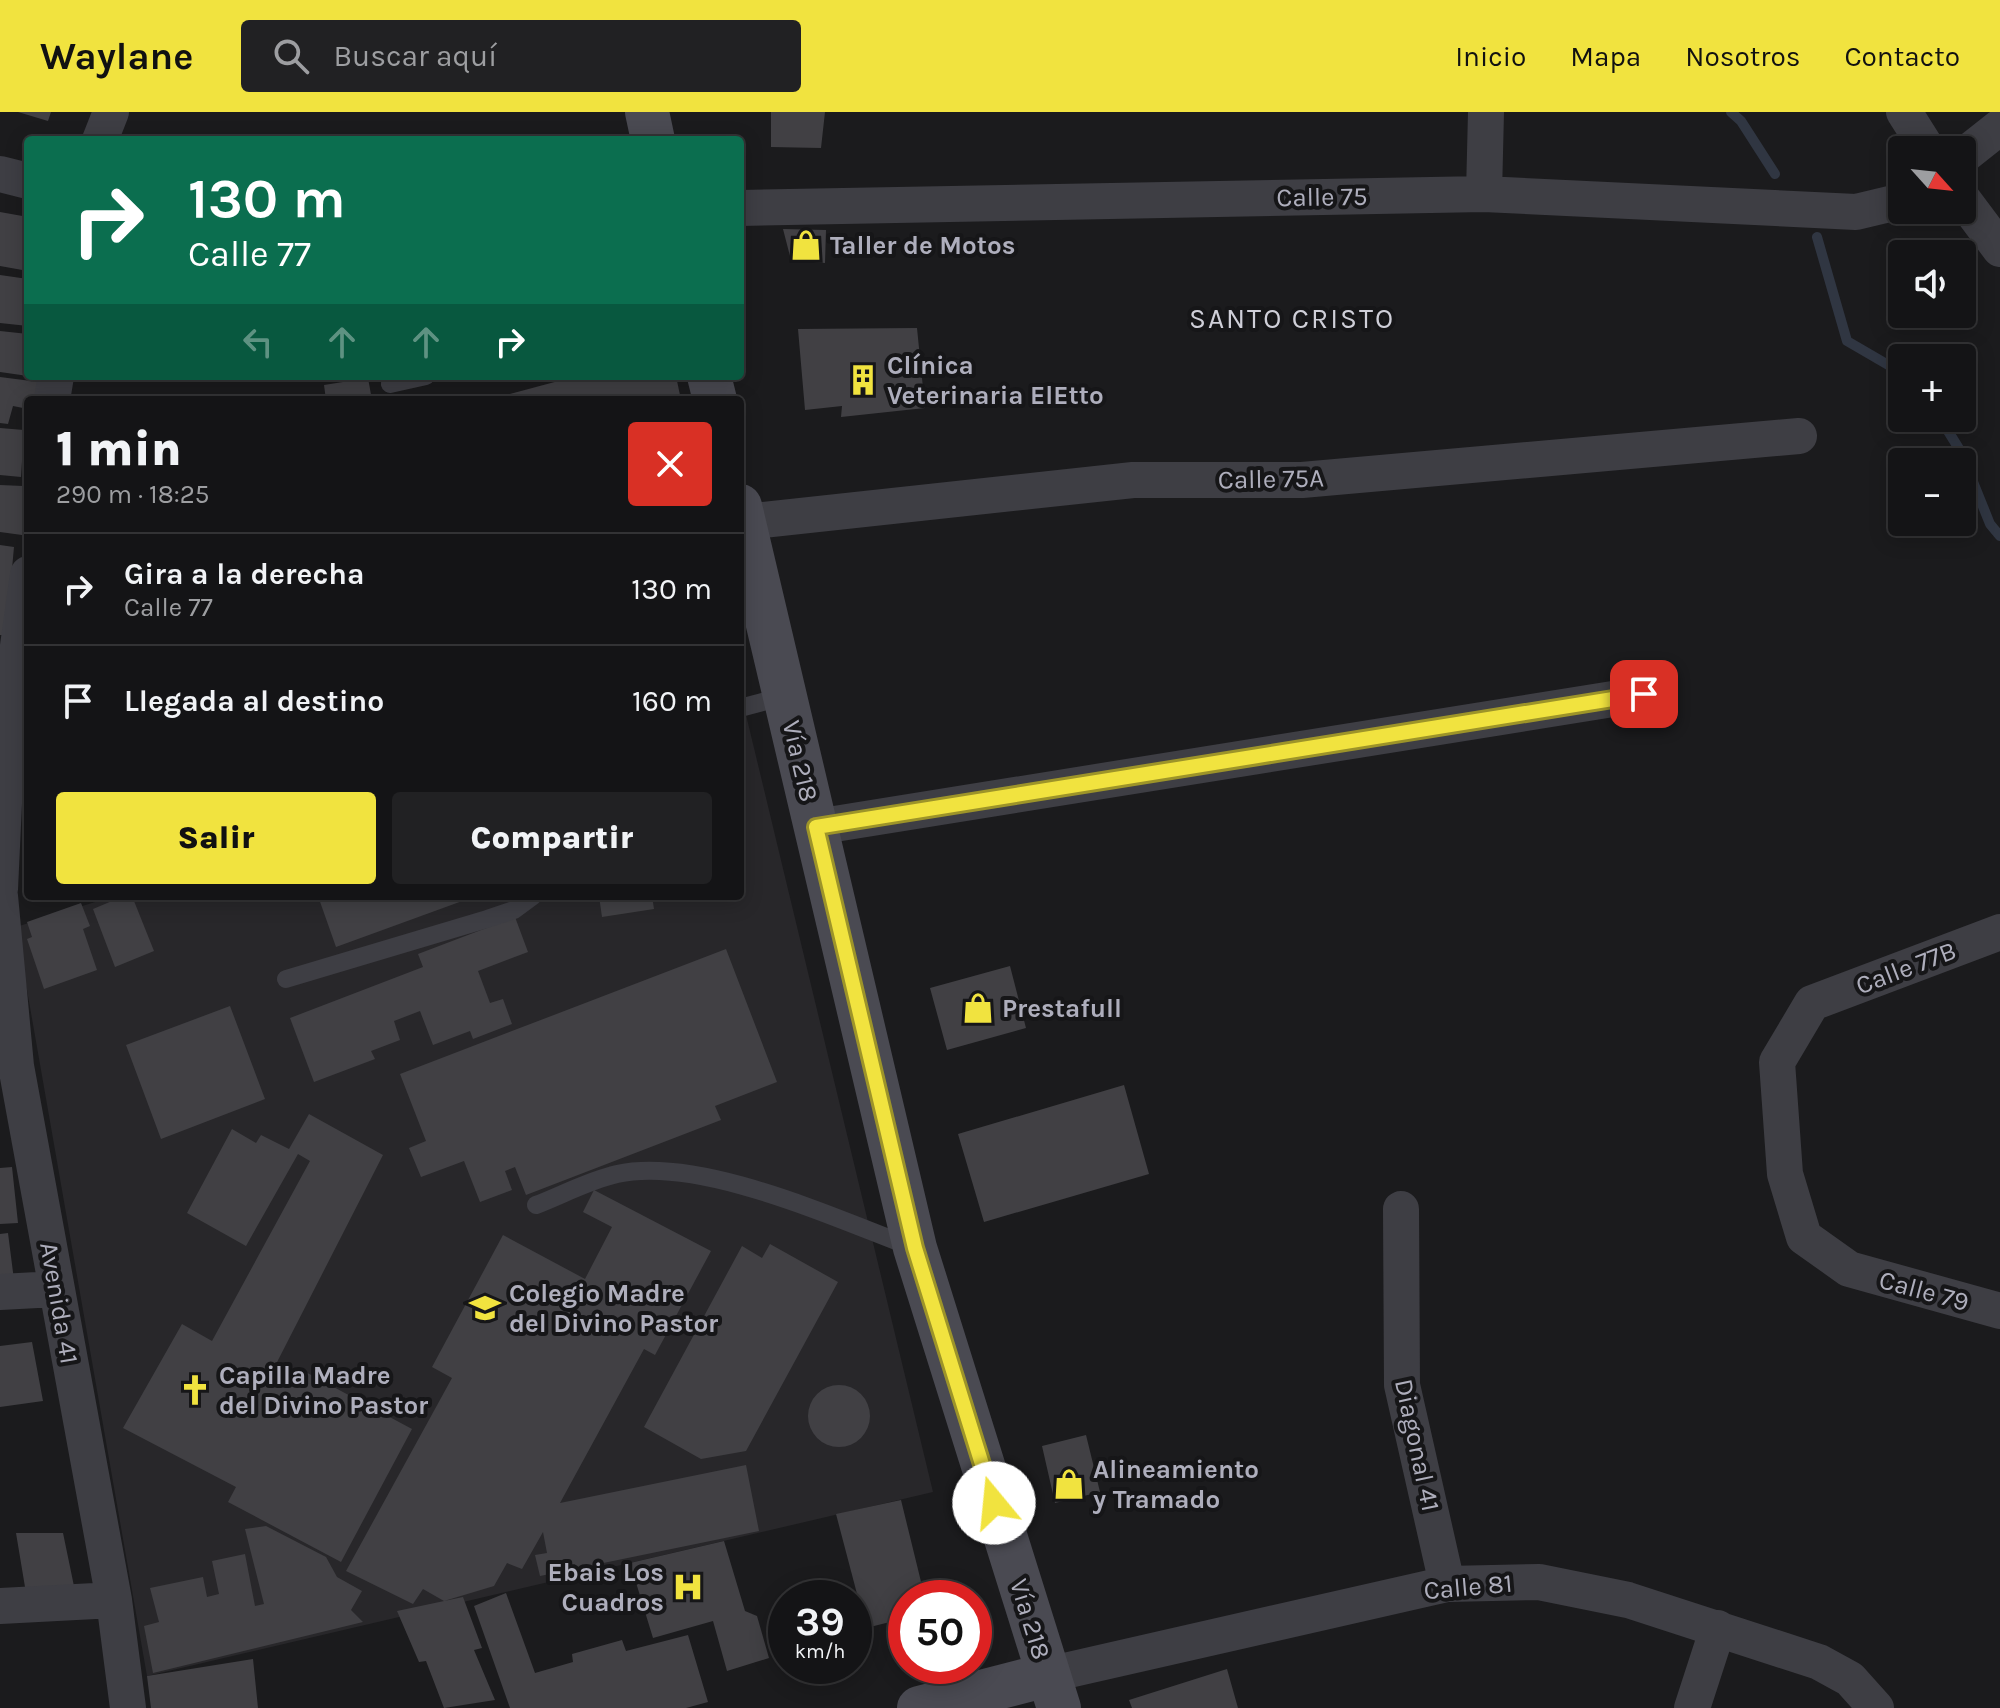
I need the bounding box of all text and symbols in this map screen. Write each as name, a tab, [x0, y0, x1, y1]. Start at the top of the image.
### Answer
search box	[241, 20, 801, 92]
text: Waylane	[40, 34, 193, 79]
icon: search	[269, 34, 313, 78]
text: Buscar aquí	[333, 38, 497, 74]
text: Inicio	[1455, 40, 1526, 73]
text: Mapa	[1570, 40, 1641, 73]
text: Nosotros	[1685, 40, 1800, 73]
text: Contacto	[1844, 40, 1960, 73]
north arrow	[1888, 136, 1976, 224]
map controls	[1888, 136, 1976, 536]
text: 130 m	[188, 166, 346, 231]
icon: right	[56, 168, 160, 272]
street label: Calle 75	[1276, 181, 1368, 213]
shop icon: Taller de Motos	[789, 228, 823, 262]
place label: Taller de Motos	[830, 230, 1015, 261]
text: Calle 77	[188, 233, 311, 275]
button: sound	[1888, 240, 1976, 328]
district label: SANTO CRISTO	[1189, 302, 1395, 335]
icon: left	[236, 320, 280, 364]
icon: ahead	[320, 320, 364, 364]
icon: ahead	[404, 320, 448, 364]
icon: right	[488, 320, 532, 364]
button: +	[1888, 344, 1976, 432]
place label: Clínica Veterinaria ElEtto	[887, 350, 1104, 411]
building icon: Clínica Veterinaria ElEtto	[846, 363, 880, 397]
text: 1 min	[56, 421, 182, 477]
button: close	[628, 422, 712, 506]
button: −	[1888, 448, 1976, 536]
street label: Calle 75A	[1218, 463, 1324, 495]
text: 290 m · 18:25	[56, 479, 209, 510]
text: Gira a la derecha	[124, 556, 365, 592]
icon: right	[56, 567, 100, 611]
text: 130 m	[631, 571, 712, 607]
text: Calle 77	[124, 592, 213, 623]
pin	[1610, 660, 1678, 728]
icon: arrive	[1622, 672, 1666, 716]
icon: arrive	[56, 679, 100, 723]
text: Llegada al destino	[124, 683, 384, 719]
text: 160 m	[632, 683, 712, 719]
street label: Vía 218	[776, 717, 824, 805]
button: Salir	[56, 792, 376, 884]
button: Compartir	[392, 792, 712, 884]
street label: Calle 77B	[1851, 935, 1961, 1001]
shop icon: Prestafull	[961, 991, 995, 1025]
place label: Prestafull	[1002, 993, 1122, 1024]
street label: Avenida 41	[33, 1240, 85, 1366]
street label: Calle 79	[1876, 1264, 1972, 1318]
place label: Colegio Madre del Divino Pastor	[509, 1278, 719, 1339]
school or university icon: Colegio Madre del Divino Pastor	[468, 1291, 502, 1325]
place label: Capilla Madre del Divino Pastor	[219, 1360, 429, 1421]
church icon: Capilla Madre del Divino Pastor	[178, 1373, 212, 1407]
street label: Diagonal 41	[1388, 1376, 1446, 1514]
place label: Alineamiento y Tramado	[1093, 1454, 1259, 1515]
position arrow	[952, 1461, 1036, 1545]
shop icon: Alineamiento y Tramado	[1052, 1467, 1086, 1501]
place label: Ebais Los Cuadros	[547, 1557, 664, 1618]
street label: Calle 81	[1422, 1568, 1514, 1606]
hospital icon: Ebais Los Cuadros	[671, 1570, 705, 1604]
street label: Vía 218	[1003, 1575, 1057, 1663]
speed limit sign: 50	[888, 1580, 992, 1684]
text: 39	[795, 1598, 845, 1645]
text: km/h	[795, 1640, 845, 1663]

